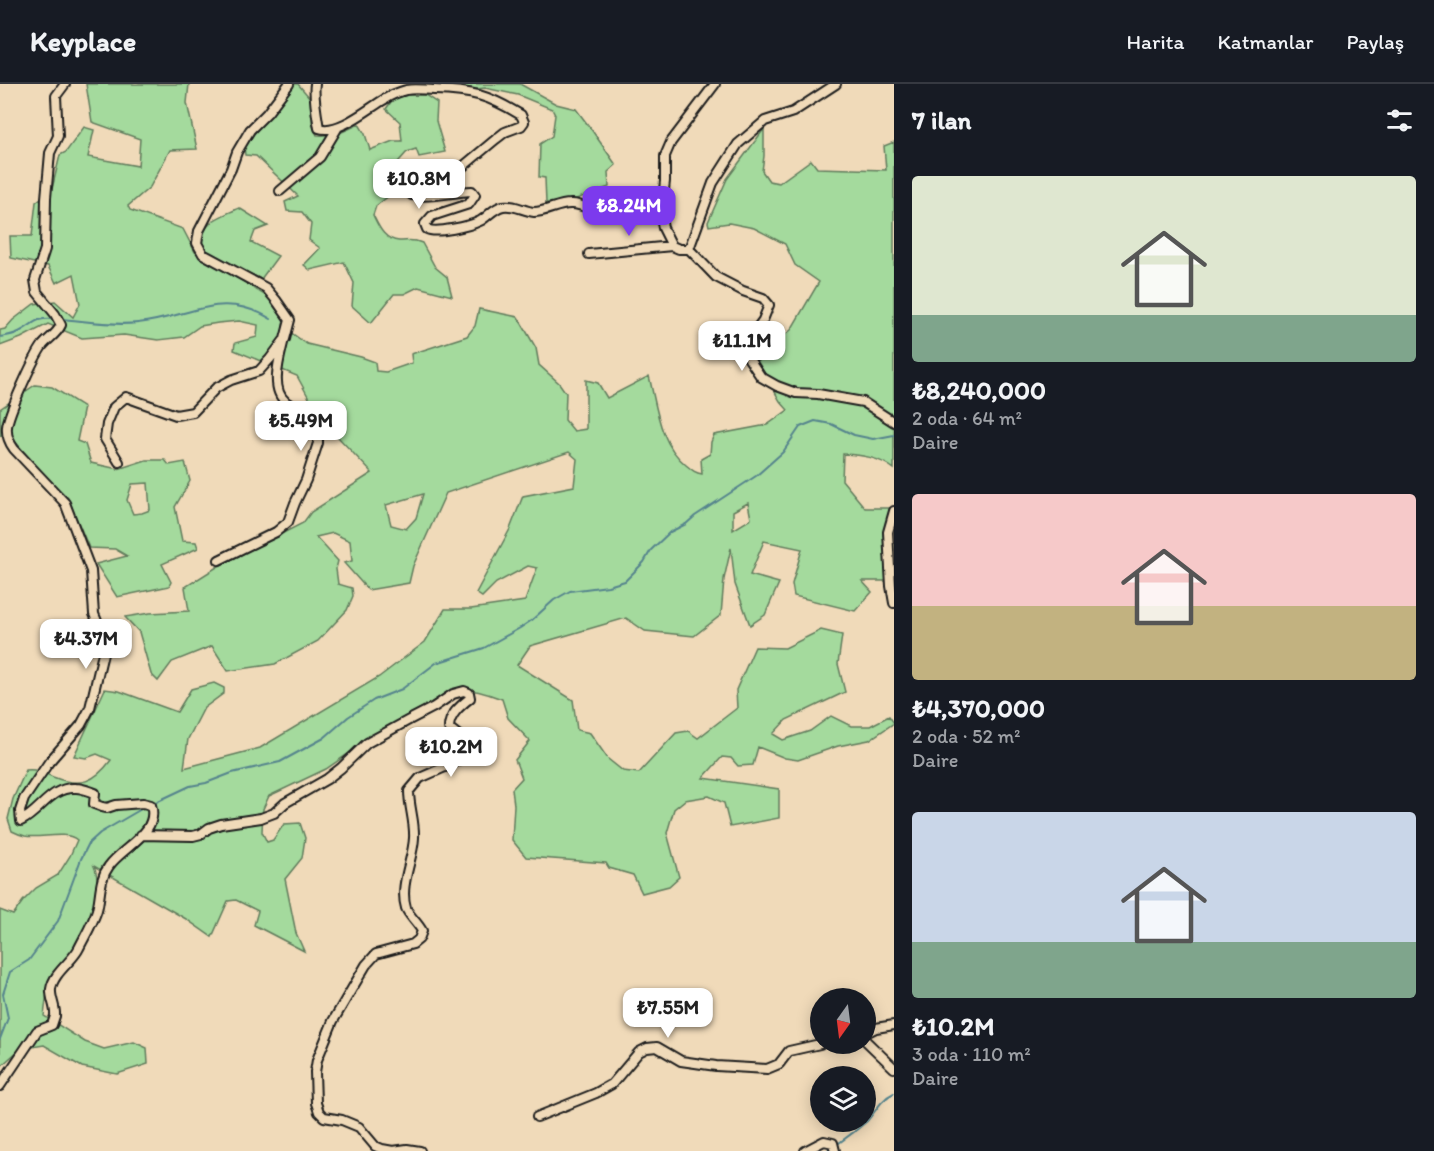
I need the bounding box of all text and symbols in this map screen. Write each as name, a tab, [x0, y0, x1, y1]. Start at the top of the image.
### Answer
text: Keyplace	[30, 24, 136, 58]
text: Harita	[1126, 29, 1184, 54]
text: Katmanlar	[1217, 29, 1313, 54]
text: Paylaş	[1346, 29, 1404, 54]
text: 7 ilan	[912, 104, 971, 136]
icon: filters	[1383, 104, 1416, 137]
pin: ₺10.8M	[370, 159, 468, 210]
text: ₺10.8M	[387, 166, 451, 190]
pin: ₺8.24M	[580, 186, 678, 237]
text: ₺8.24M	[597, 193, 661, 217]
icon: home	[1110, 215, 1218, 323]
pin: ₺11.1M	[693, 321, 791, 372]
text: ₺11.1M	[712, 328, 772, 352]
text: ₺8,240,000	[912, 374, 1046, 406]
pin: ₺5.49M	[252, 401, 350, 452]
text: 2 oda · 64 m²	[912, 406, 1022, 430]
text: ₺5.49M	[269, 408, 333, 432]
text: Daire	[912, 430, 958, 454]
icon: home	[1110, 533, 1218, 641]
pin: ₺4.37M	[37, 619, 135, 670]
text: ₺4.37M	[54, 626, 118, 650]
text: ₺4,370,000	[912, 692, 1045, 724]
text: 2 oda · 52 m²	[912, 724, 1021, 748]
pin: ₺10.2M	[402, 727, 500, 778]
text: ₺10.2M	[419, 734, 483, 758]
text: Daire	[912, 748, 958, 772]
icon: home	[1110, 851, 1218, 959]
pin: ₺7.55M	[619, 988, 717, 1039]
north arrow	[810, 988, 876, 1054]
map controls	[810, 988, 876, 1132]
text: ₺7.55M	[637, 995, 699, 1019]
text: ₺10.2M	[912, 1010, 995, 1042]
text: 3 oda · 110 m²	[912, 1042, 1031, 1066]
button: layers	[810, 1066, 876, 1132]
text: Daire	[912, 1066, 958, 1090]

